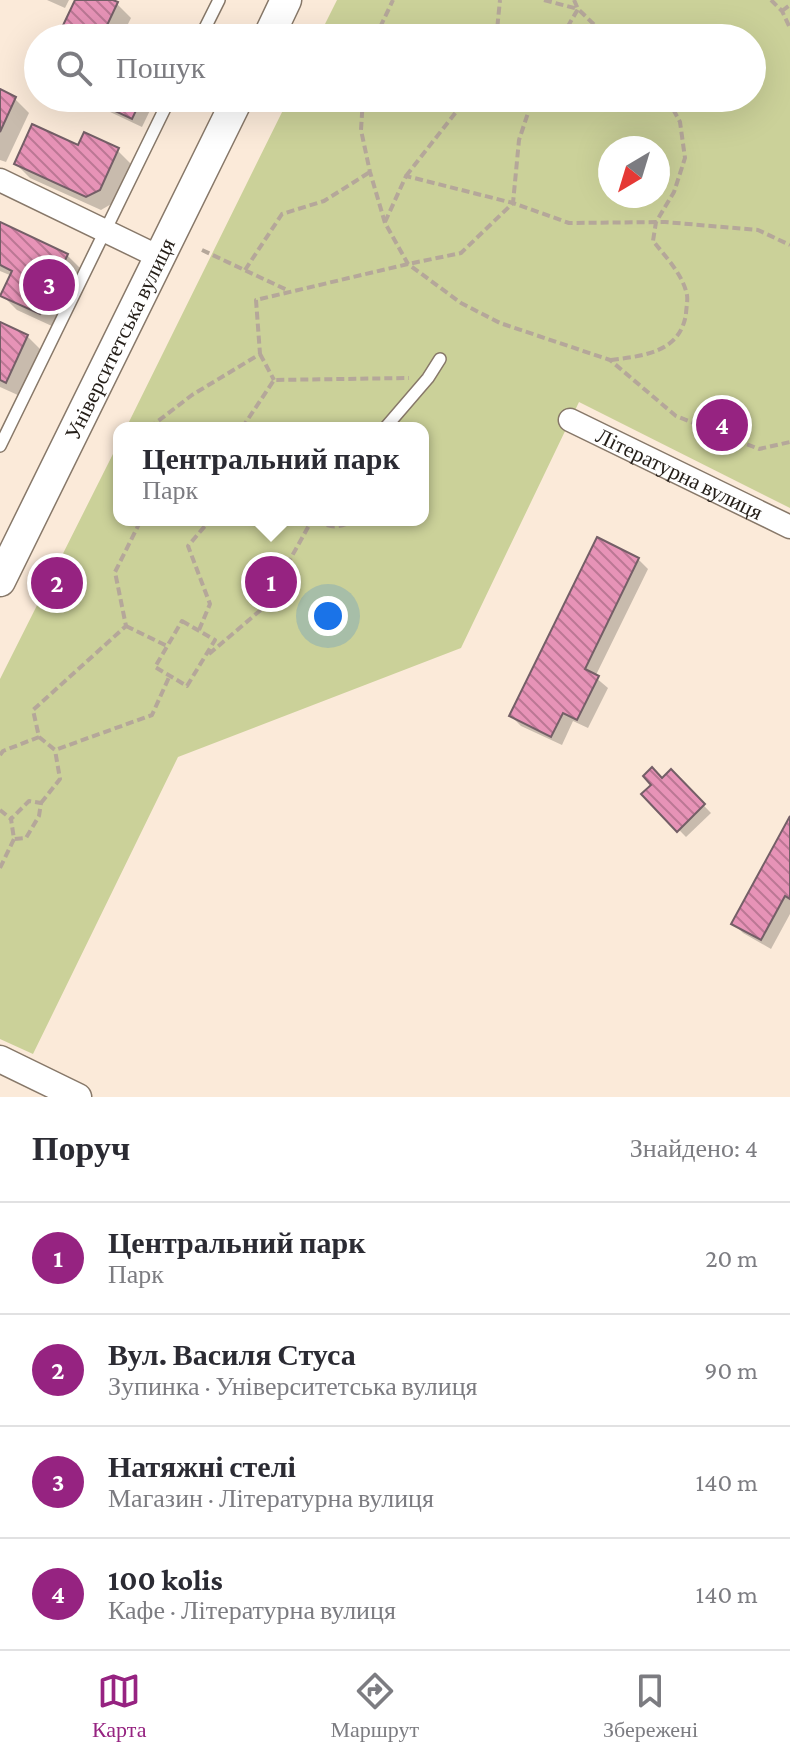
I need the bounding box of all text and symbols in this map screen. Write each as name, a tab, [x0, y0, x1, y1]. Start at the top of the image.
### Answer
search box	[24, 24, 766, 112]
icon: search	[52, 46, 96, 90]
text: Пошук	[116, 51, 205, 84]
north arrow	[598, 136, 670, 208]
street label: Університетська вулиця	[59, 234, 180, 444]
pin: 3	[23, 255, 75, 315]
pin: 4	[696, 395, 748, 455]
popup	[113, 422, 429, 526]
street label: Літературна вулиця	[592, 422, 767, 524]
text: Центральний парк	[142, 442, 400, 475]
text: Парк	[142, 476, 198, 505]
pin: 1	[245, 552, 297, 612]
pin: 2	[31, 553, 83, 613]
your location	[308, 596, 348, 636]
text: Поруч	[32, 1130, 130, 1167]
text: Знайдено: 4	[630, 1134, 758, 1163]
text: Центральний парк	[108, 1226, 366, 1259]
text: 1	[53, 1244, 63, 1273]
text: 20 m	[705, 1244, 758, 1273]
text: Парк	[108, 1260, 164, 1289]
text: Вул. Василя Стуса	[108, 1338, 356, 1371]
text: 2	[51, 1356, 65, 1385]
text: 90 m	[704, 1356, 758, 1385]
text: Зупинка · Університетська вулиця	[108, 1372, 478, 1401]
text: Натяжні стелі	[108, 1450, 296, 1483]
text: 3	[52, 1468, 64, 1497]
text: 140 m	[696, 1468, 758, 1497]
text: Магазин · Літературна вулиця	[108, 1484, 434, 1513]
text: 100 kolis	[108, 1563, 223, 1596]
text: 4	[51, 1580, 65, 1609]
text: 140 m	[696, 1580, 758, 1609]
text: Кафе · Літературна вулиця	[108, 1596, 396, 1625]
tab: Карта	[92, 1669, 146, 1743]
tab: Маршрут	[330, 1669, 419, 1743]
tab: Збережені	[603, 1669, 698, 1743]

